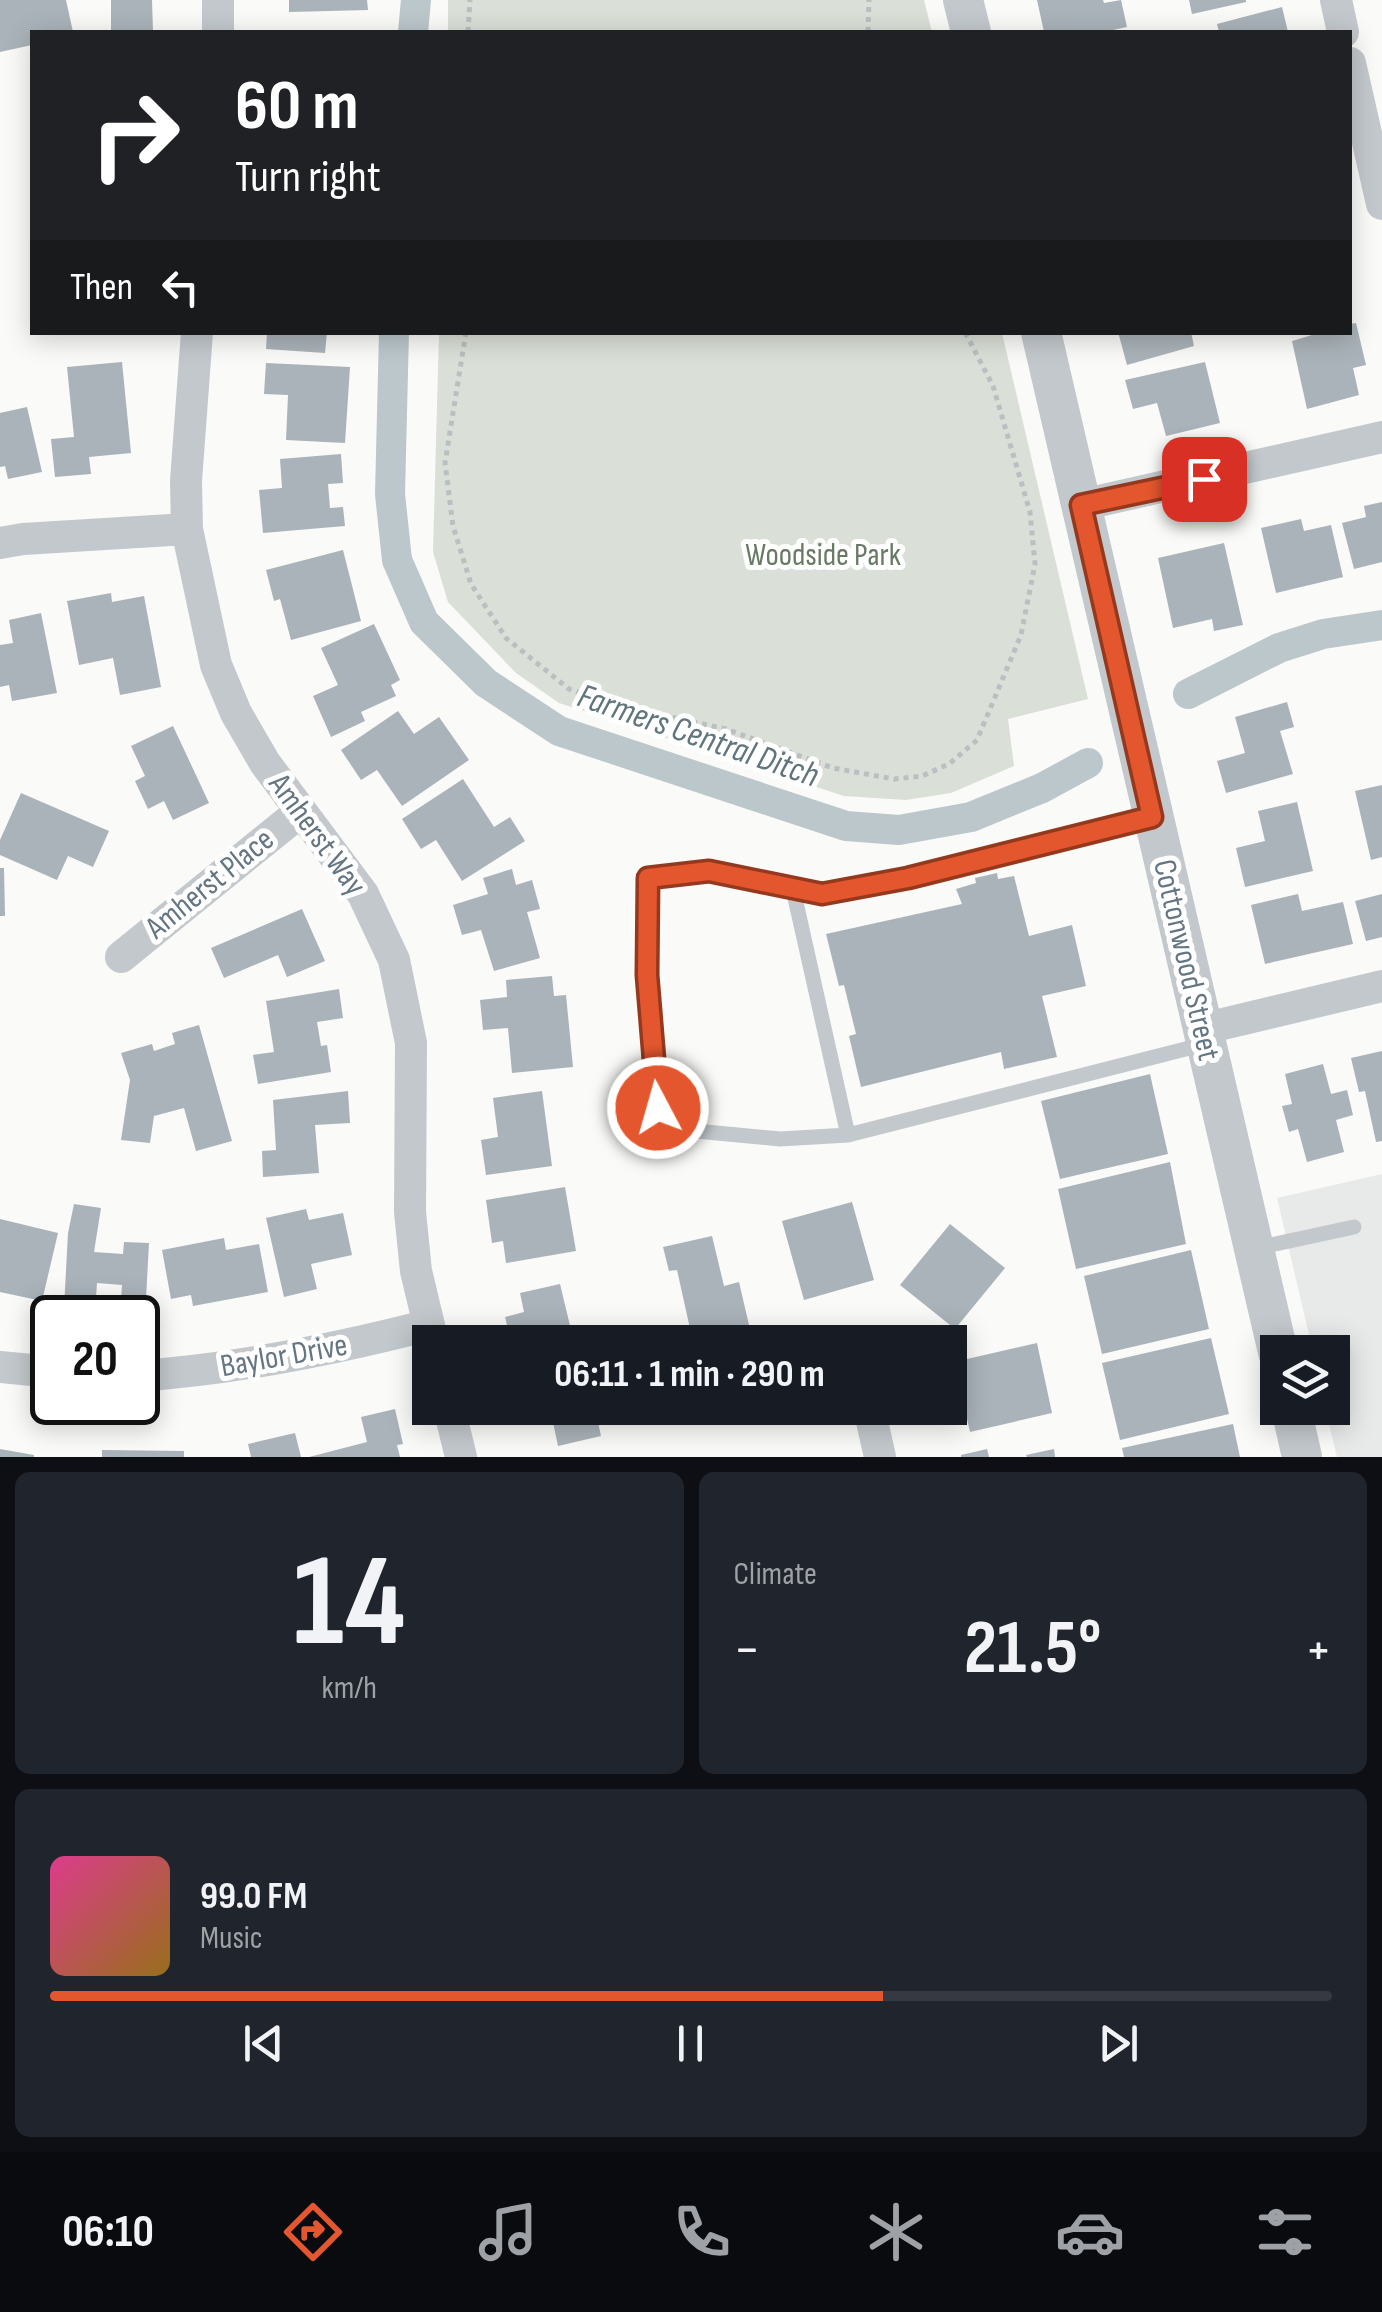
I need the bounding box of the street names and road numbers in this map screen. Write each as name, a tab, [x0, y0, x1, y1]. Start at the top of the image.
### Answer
street label: Amherst Way	[259, 766, 374, 903]
street label: Amherst Place	[137, 820, 282, 948]
street label: Cottonwood Street	[1144, 856, 1228, 1064]
street label: Baylor Drive	[218, 1326, 350, 1386]

